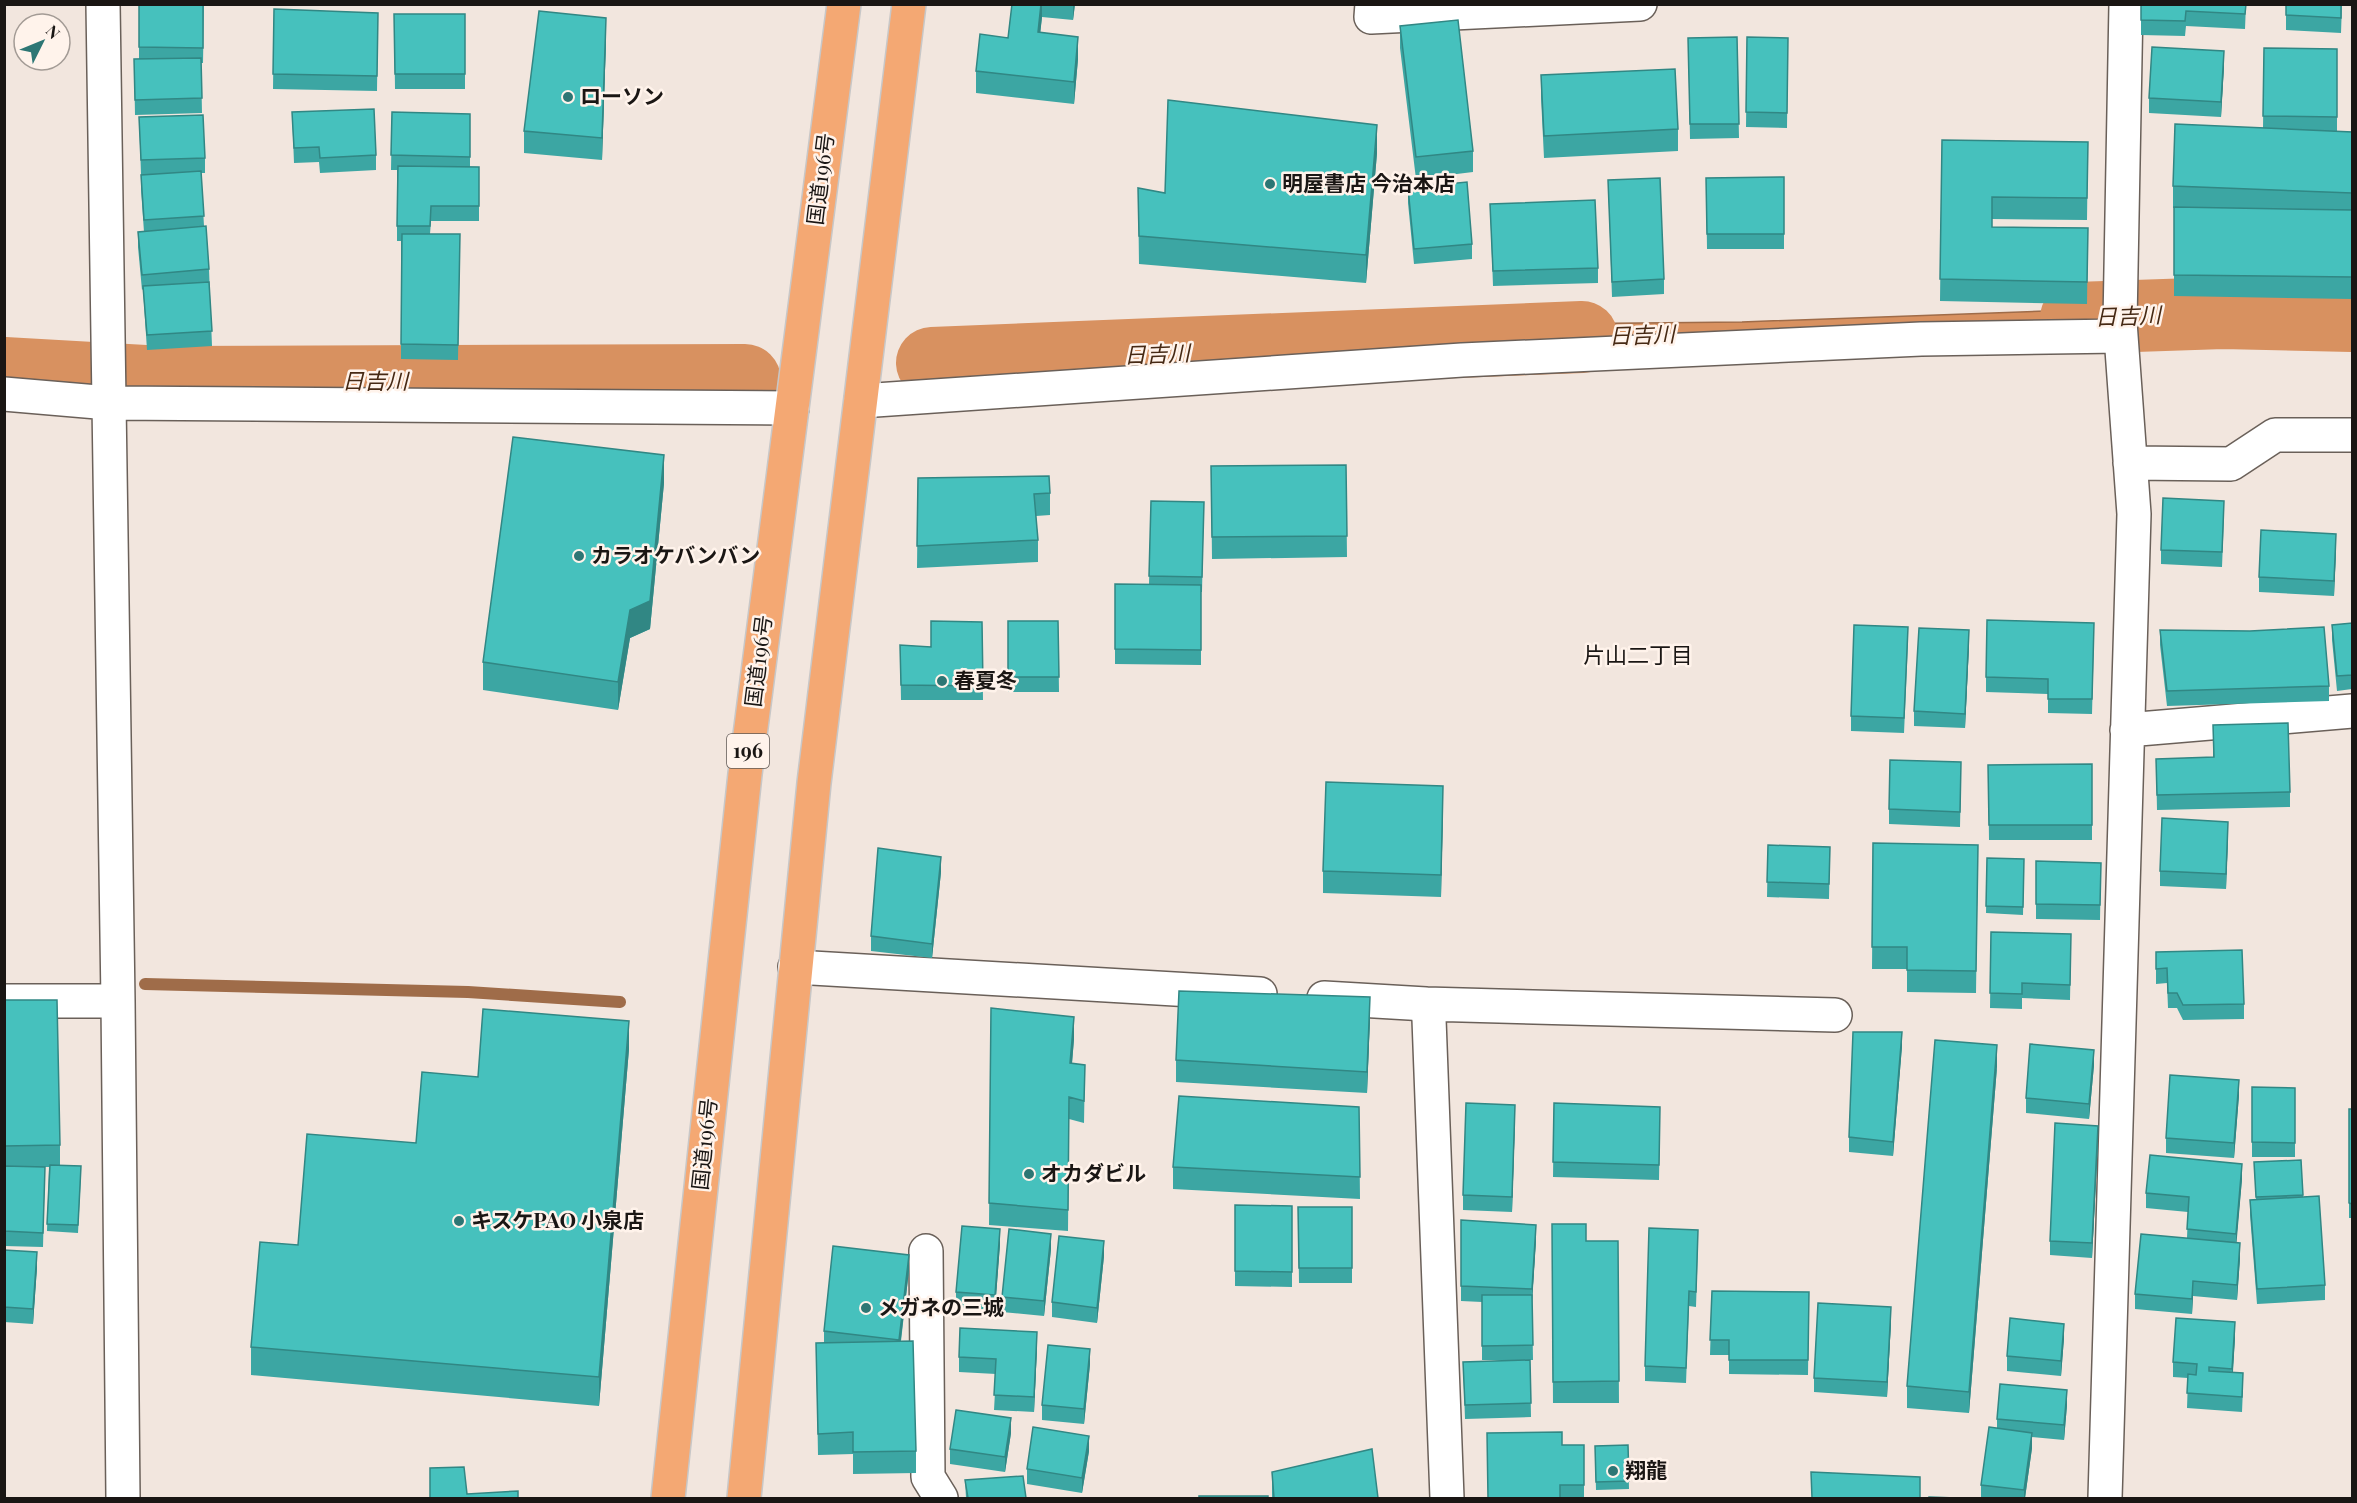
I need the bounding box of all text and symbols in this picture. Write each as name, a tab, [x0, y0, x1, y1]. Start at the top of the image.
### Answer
north arrow	[12, 12, 72, 72]
text: N	[42, 20, 65, 43]
place label: ローソン	[580, 81, 664, 109]
marker: ローソン	[561, 90, 575, 104]
street label: 国道196号	[799, 131, 839, 226]
place label: 明屋書店 今治本店	[1282, 168, 1455, 196]
marker: 明屋書店 今治本店	[1263, 177, 1277, 191]
water label: 日吉川	[2094, 299, 2163, 331]
water label: 日吉川	[1608, 318, 1677, 350]
water label: 日吉川	[1123, 337, 1192, 369]
water label: 日吉川	[342, 365, 410, 395]
place label: カラオケバンバン	[591, 540, 760, 568]
marker: カラオケバンバン	[572, 549, 586, 563]
street label: 国道196号	[737, 613, 777, 708]
district label: 片山二丁目	[1583, 639, 1693, 669]
place label: 春夏冬	[954, 665, 1017, 693]
marker: 春夏冬	[935, 674, 949, 688]
road number: 196	[727, 734, 769, 768]
street label: 国道196号	[684, 1096, 722, 1191]
place label: オカダビル	[1041, 1158, 1146, 1186]
marker: オカダビル	[1022, 1167, 1036, 1181]
place label: キスケPAO 小泉店	[471, 1205, 644, 1233]
marker: キスケPAO 小泉店	[452, 1214, 466, 1228]
place label: メガネの三城	[878, 1292, 1004, 1320]
marker: メガネの三城	[859, 1301, 873, 1315]
place label: 翔龍	[1625, 1455, 1667, 1483]
marker: 翔龍	[1606, 1464, 1620, 1478]

